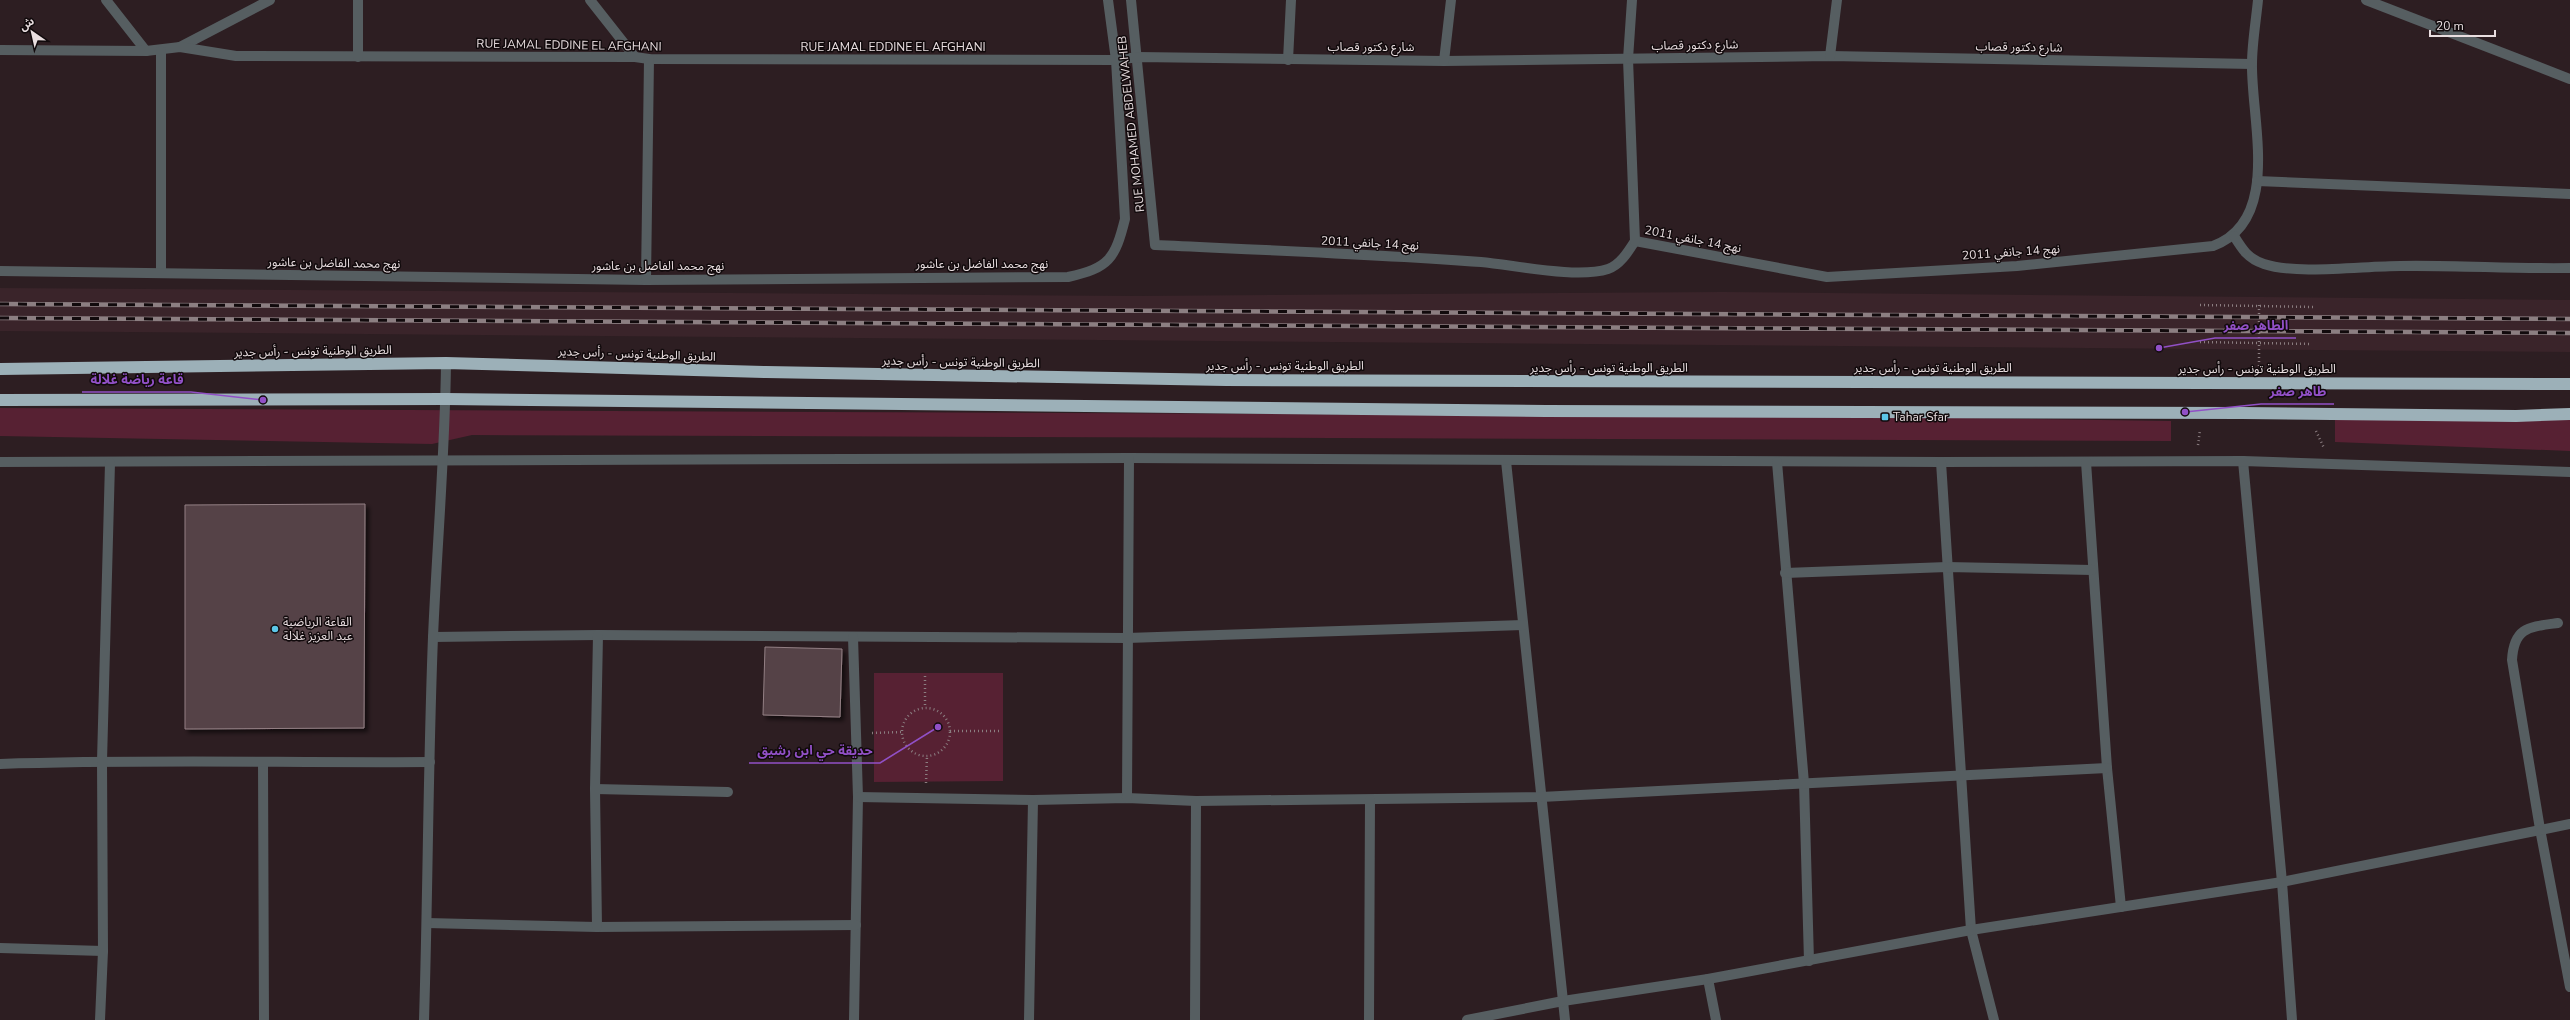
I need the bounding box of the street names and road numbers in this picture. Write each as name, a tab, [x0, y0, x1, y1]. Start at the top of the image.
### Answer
street label: RUE JAMAL EDDINE EL AFGHANI	[476, 35, 662, 55]
street label: RUE MOHAMED ABDELWAHEB	[1114, 35, 1148, 213]
street label: شارع دكتور قصاب	[1651, 36, 1739, 55]
street label: شارع دكتور قصاب	[1975, 38, 2063, 57]
street label: RUE JAMAL EDDINE EL AFGHANI	[800, 39, 986, 55]
street label: شارع دكتور قصاب	[1328, 39, 1414, 56]
street label: نهج 14 جانفي 2011	[1643, 222, 1743, 258]
street label: نهج 14 جانفي 2011	[1320, 232, 1419, 255]
street label: نهج 14 جانفي 2011	[1961, 241, 2061, 265]
street label: نهج محمد الفاضل بن عاشور	[267, 254, 400, 273]
street label: نهج محمد الفاضل بن عاشور	[915, 256, 1048, 273]
street label: نهج محمد الفاضل بن عاشور	[591, 258, 724, 275]
street label: الطريق الوطنية تونس - رأس جدير	[233, 342, 392, 360]
street label: الطريق الوطنية تونس - رأس جدير	[557, 343, 716, 365]
street label: الطريق الوطنية تونس - رأس جدير	[881, 353, 1040, 371]
street label: الطريق الوطنية تونس - رأس جدير	[1205, 358, 1364, 374]
street label: الطريق الوطنية تونس - رأس جدير	[1529, 360, 1688, 376]
street label: الطريق الوطنية تونس - رأس جدير	[1853, 360, 2012, 376]
street label: الطريق الوطنية تونس - رأس جدير	[2177, 361, 2336, 377]

